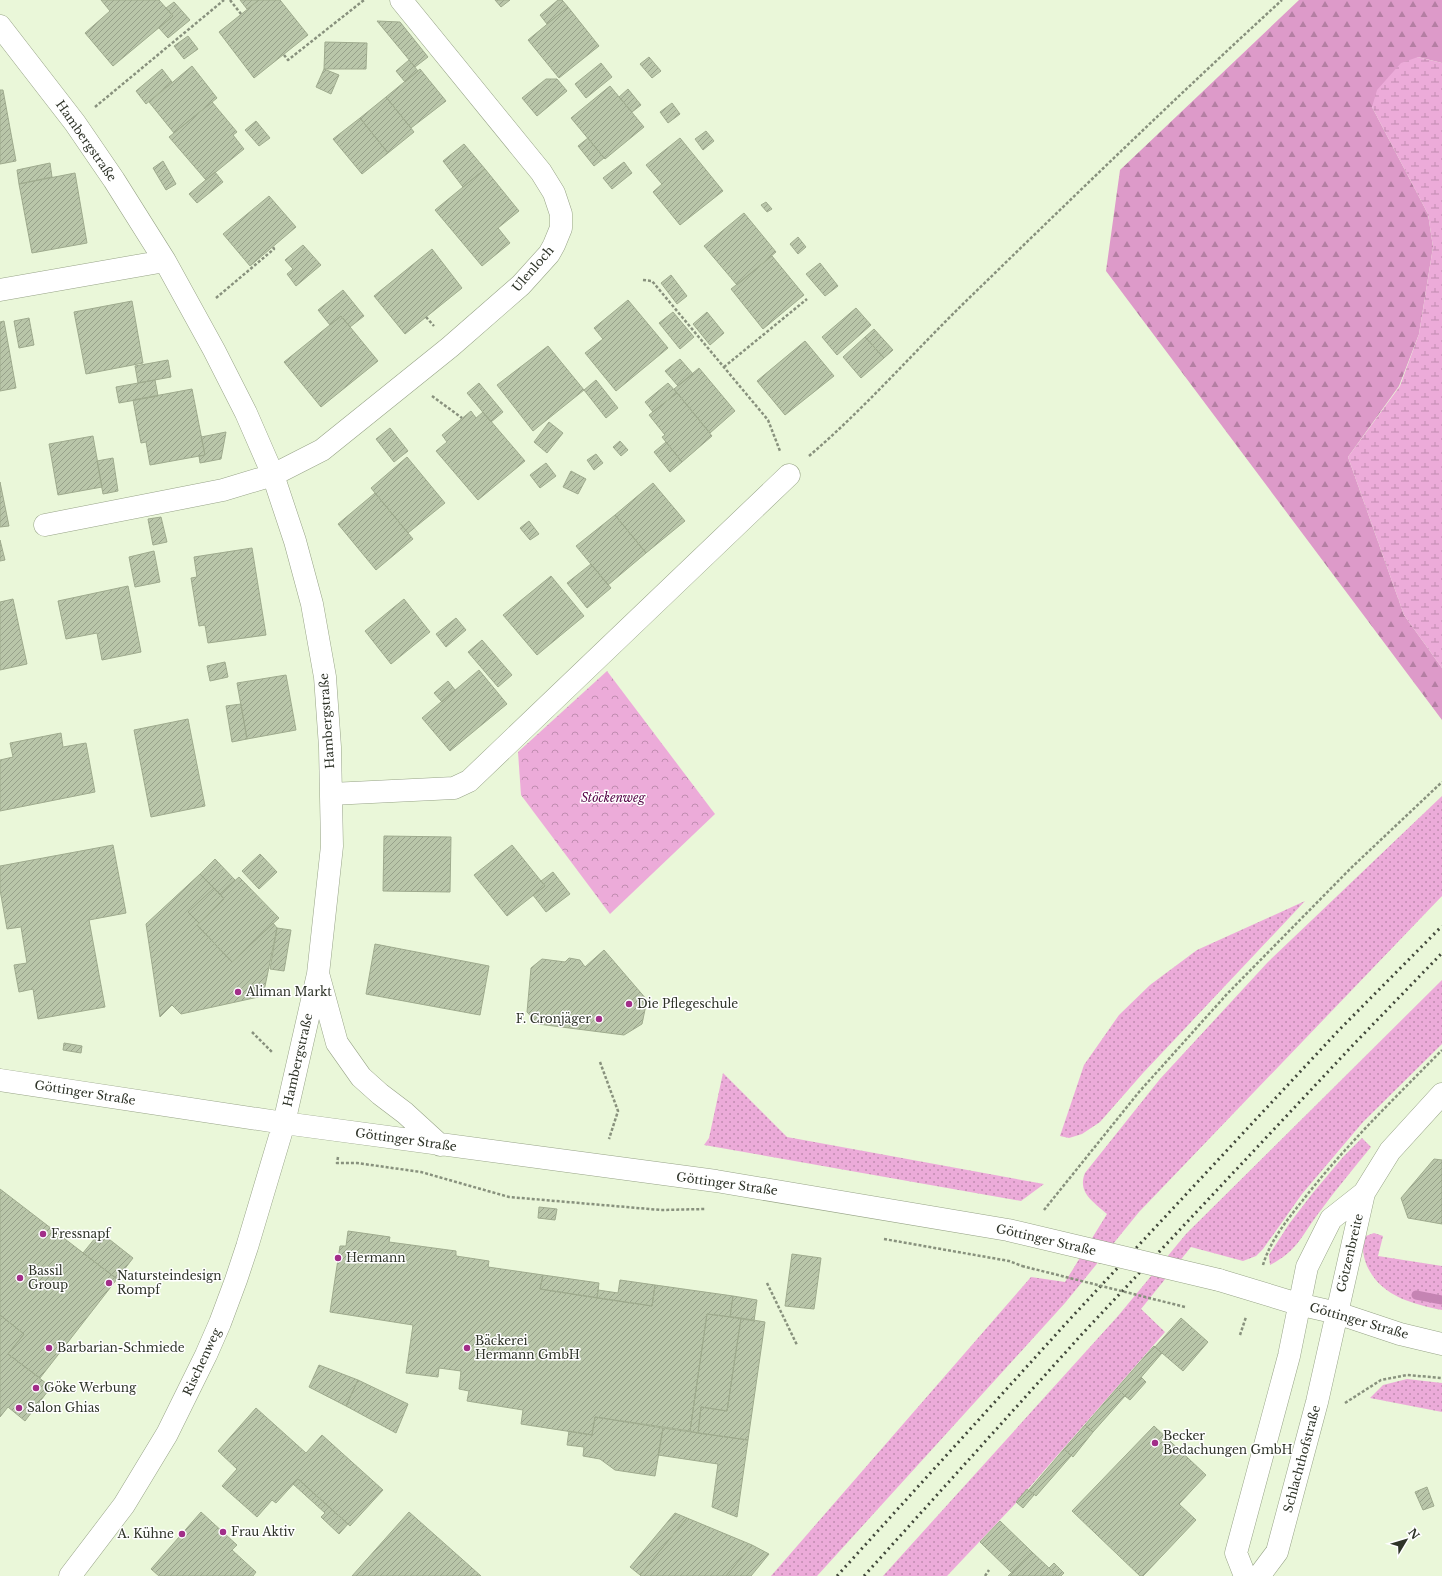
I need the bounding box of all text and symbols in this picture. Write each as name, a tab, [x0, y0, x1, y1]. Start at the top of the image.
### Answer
street label: Hambergstraße	[53, 97, 120, 184]
street label: Ulenloch	[509, 243, 557, 295]
street label: Hambergstraße	[316, 673, 337, 769]
park label: Stöckenweg	[581, 790, 647, 805]
place label: Aliman Markt	[245, 984, 332, 999]
marker: Aliman Markt	[233, 987, 243, 997]
place label: Die Pflegeschule	[637, 996, 738, 1011]
marker: Die Pflegeschule	[624, 999, 634, 1009]
street label: Hambergstraße	[279, 1011, 316, 1108]
place label: F. Cronjäger	[516, 1011, 591, 1026]
marker: F. Cronjäger	[594, 1014, 604, 1024]
street label: Göttinger Straße	[33, 1077, 137, 1108]
street label: Göttinger Straße	[354, 1125, 458, 1154]
street label: Göttinger Straße	[675, 1169, 779, 1198]
street label: Götzenbreite	[1333, 1212, 1366, 1294]
street label: Göttinger Straße	[995, 1221, 1098, 1258]
place label: Fressnapf	[51, 1226, 112, 1241]
marker: Fressnapf	[38, 1229, 48, 1239]
place label: Hermann	[346, 1250, 405, 1265]
marker: Hermann	[333, 1253, 343, 1263]
place label: Bassil Group	[28, 1263, 68, 1292]
place label: Natursteindesign Rompf	[117, 1268, 222, 1297]
marker: Bassil Group	[15, 1273, 25, 1283]
marker: Natursteindesign Rompf	[104, 1278, 114, 1288]
street label: Göttinger Straße	[1308, 1299, 1410, 1342]
street label: Rischenweg	[179, 1325, 224, 1398]
place label: Bäckerei Hermann GmbH	[475, 1333, 580, 1362]
place label: Barbarian-Schmiede	[57, 1340, 185, 1355]
marker: Barbarian-Schmiede	[44, 1343, 54, 1353]
marker: Bäckerei Hermann GmbH	[462, 1343, 472, 1353]
place label: Göke Werbung	[44, 1380, 137, 1395]
marker: Göke Werbung	[31, 1383, 41, 1393]
place label: Salon Ghias	[27, 1400, 100, 1415]
marker: Salon Ghias	[14, 1403, 24, 1413]
street label: Schlachthofstraße	[1280, 1403, 1323, 1514]
place label: Becker Bedachungen GmbH	[1163, 1428, 1293, 1457]
marker: Becker Bedachungen GmbH	[1150, 1438, 1160, 1448]
north arrow	[1386, 1520, 1426, 1560]
place label: Frau Aktiv	[231, 1524, 296, 1539]
text: N	[1405, 1525, 1423, 1543]
place label: A. Kühne	[116, 1526, 174, 1541]
marker: Frau Aktiv	[218, 1527, 228, 1537]
marker: A. Kühne	[177, 1529, 187, 1539]

